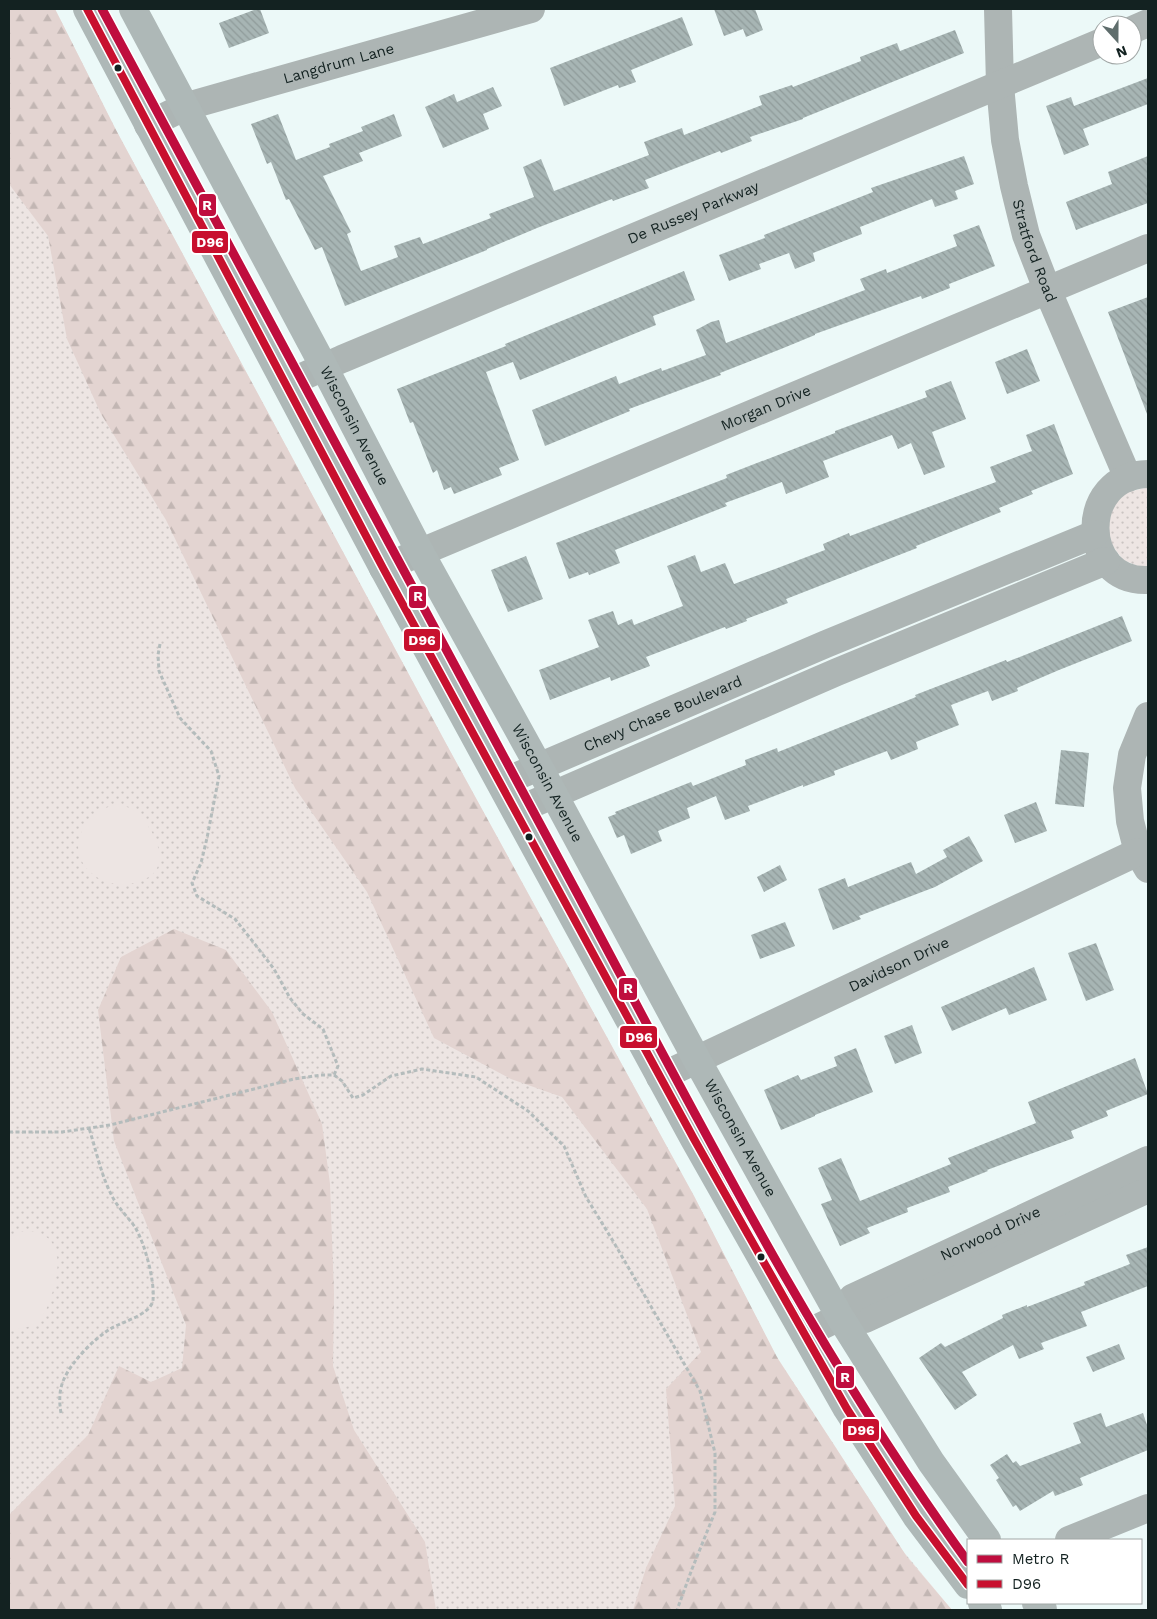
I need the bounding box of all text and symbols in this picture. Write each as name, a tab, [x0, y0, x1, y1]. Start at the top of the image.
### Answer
north arrow	[1092, 15, 1142, 65]
street label: Langdrum Lane	[281, 39, 396, 88]
text: N	[1114, 43, 1129, 61]
unlabelled marker	[113, 63, 123, 73]
street label: De Russey Parkway	[625, 177, 762, 248]
line badge: R	[198, 193, 217, 217]
text: R	[202, 197, 212, 213]
street label: Stratford Road	[1009, 197, 1061, 305]
line badge: D96	[191, 230, 229, 254]
text: D96	[196, 234, 224, 250]
street label: Wisconsin Avenue	[316, 363, 393, 488]
street label: Morgan Drive	[718, 381, 813, 435]
line badge: R	[408, 585, 427, 609]
text: R	[413, 588, 423, 604]
line badge: D96	[403, 628, 441, 652]
text: D96	[408, 632, 436, 648]
street label: Chevy Chase Boulevard	[581, 672, 745, 756]
street label: Wisconsin Avenue	[508, 721, 587, 845]
unlabelled marker	[524, 832, 534, 842]
street label: Davidson Drive	[846, 933, 952, 996]
line badge: R	[618, 977, 638, 1001]
text: R	[623, 980, 633, 996]
line badge: D96	[619, 1025, 658, 1049]
text: D96	[625, 1029, 653, 1045]
street label: Wisconsin Avenue	[700, 1076, 780, 1200]
street label: Norwood Drive	[937, 1202, 1043, 1265]
unlabelled marker	[756, 1252, 766, 1262]
line badge: R	[835, 1365, 855, 1389]
text: R	[840, 1369, 850, 1385]
line badge: D96	[842, 1418, 880, 1442]
text: D96	[847, 1422, 875, 1438]
legend	[967, 1539, 1142, 1604]
text: Metro R	[1012, 1550, 1069, 1568]
text: D96	[1012, 1575, 1041, 1593]

